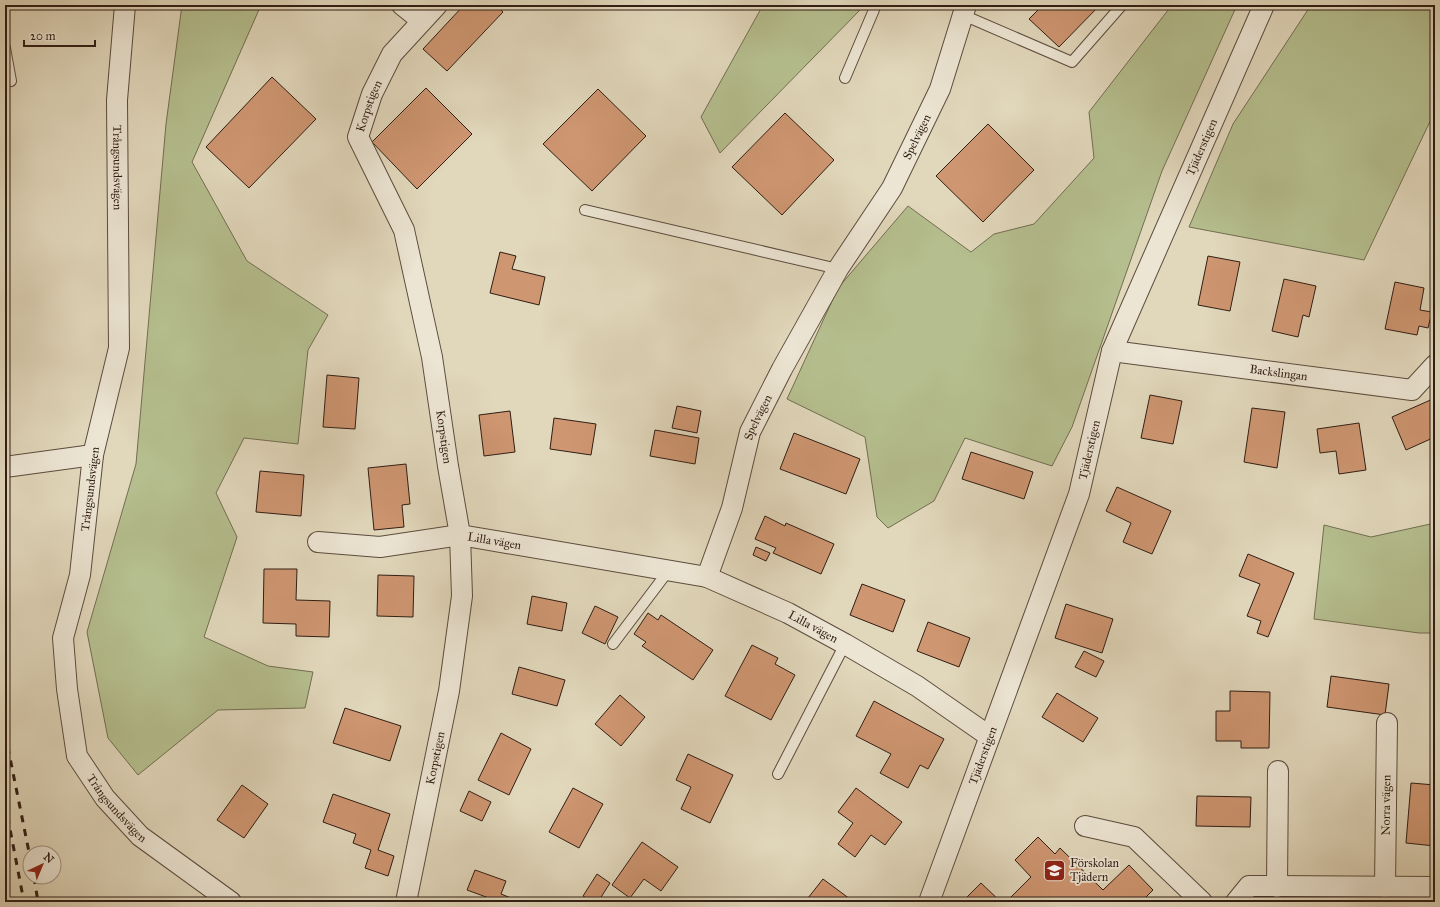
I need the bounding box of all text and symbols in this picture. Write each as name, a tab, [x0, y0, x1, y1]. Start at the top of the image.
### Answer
scale bar	[24, 22, 95, 48]
text: 20 m	[30, 29, 56, 43]
street label: Korpstigen	[353, 77, 385, 134]
street label: Spelvägen	[900, 111, 934, 162]
street label: Tjäderstigen	[1183, 116, 1220, 178]
street label: Trångsundsvägen	[109, 125, 125, 211]
street label: Backslingan	[1249, 362, 1309, 383]
street label: Spelvägen	[741, 392, 775, 441]
street label: Korpstigen	[432, 409, 455, 465]
street label: Tjäderstigen	[1076, 418, 1103, 481]
street label: Trångsundsvägen	[78, 445, 103, 532]
street label: Lilla vägen	[466, 529, 523, 552]
street label: Lilla vägen	[786, 608, 841, 646]
street label: Tjäderstigen	[966, 724, 1000, 787]
street label: Korpstigen	[423, 730, 448, 786]
street label: Trångsundsvägen	[84, 771, 150, 846]
street label: Norra vägen	[1379, 774, 1394, 835]
north arrow	[22, 845, 62, 885]
text: N	[41, 850, 57, 867]
place label: Förskolan Tjädern	[1070, 856, 1120, 884]
school or university icon: Förskolan Tjädern	[1041, 857, 1067, 883]

